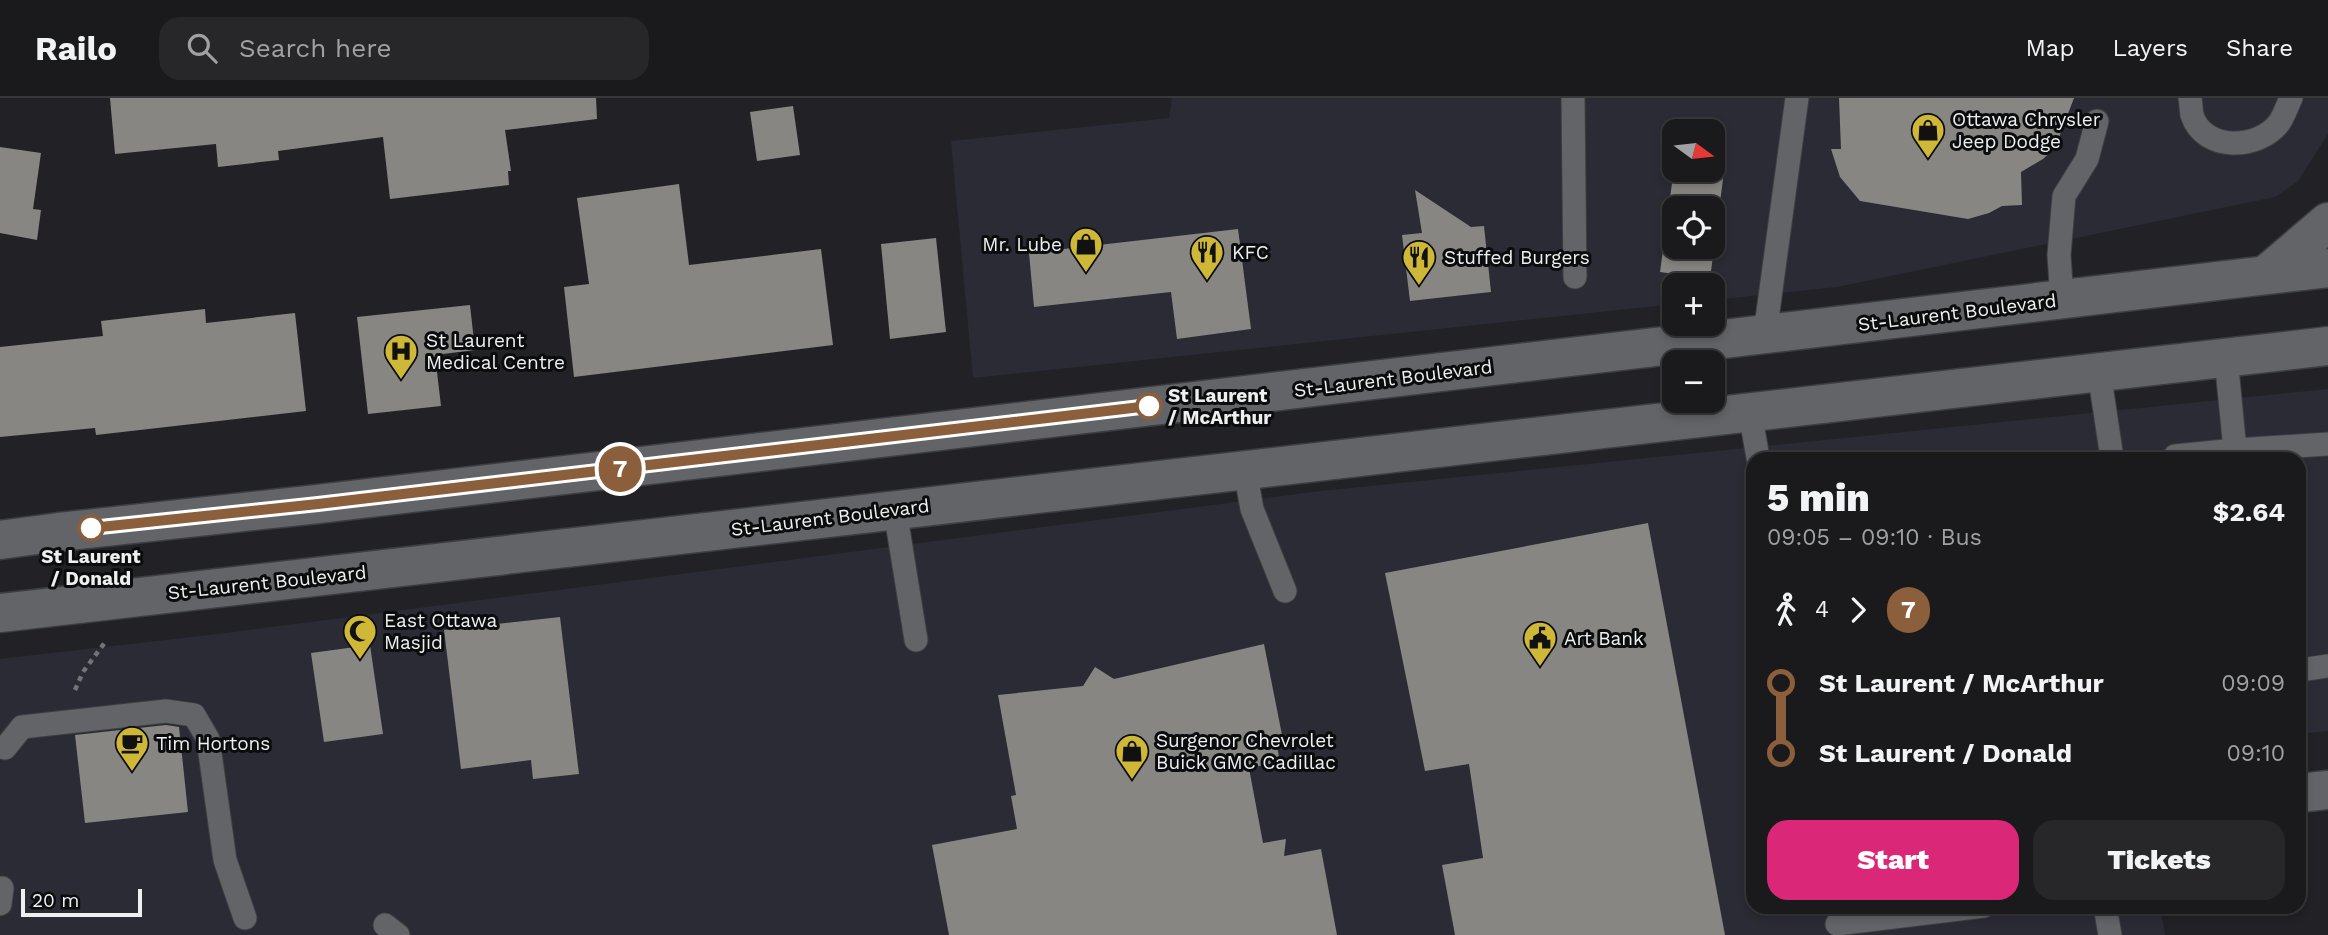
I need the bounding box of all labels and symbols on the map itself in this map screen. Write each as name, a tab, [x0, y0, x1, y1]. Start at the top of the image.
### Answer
place label: Ottawa Chrysler Jeep Dodge	[1952, 108, 2101, 153]
shop icon: Ottawa Chrysler Jeep Dodge	[1909, 111, 1947, 160]
north arrow	[1662, 119, 1726, 182]
shop icon: Mr. Lube	[1067, 225, 1105, 274]
place label: Mr. Lube	[982, 233, 1062, 256]
restaurant icon: KFC	[1188, 233, 1226, 282]
restaurant icon: Stuffed Burgers	[1400, 238, 1438, 287]
place label: KFC	[1232, 241, 1269, 264]
place label: Stuffed Burgers	[1444, 246, 1590, 269]
street label: St-Laurent Boulevard	[1857, 289, 2058, 336]
place label: St Laurent Medical Centre	[426, 329, 565, 374]
hospital icon: St Laurent Medical Centre	[382, 332, 420, 381]
street label: St-Laurent Boulevard	[1293, 355, 1494, 402]
place label: St Laurent / McArthur	[1168, 384, 1272, 429]
marker: St Laurent / McArthur	[1136, 393, 1162, 419]
line badge: 7	[597, 446, 643, 492]
street label: St-Laurent Boulevard	[730, 494, 931, 541]
marker: St Laurent / Donald	[78, 515, 104, 541]
place label: St Laurent / Donald	[41, 545, 141, 590]
street label: St-Laurent Boulevard	[167, 561, 368, 604]
place label: East Ottawa Masjid	[384, 609, 497, 654]
mosque icon: East Ottawa Masjid	[341, 612, 379, 661]
public building icon: Art Bank	[1521, 619, 1559, 668]
place label: Art Bank	[1564, 627, 1644, 650]
cafe icon: Tim Hortons	[113, 724, 151, 773]
place label: Surgenor Chevrolet Buick GMC Cadillac	[1156, 729, 1336, 774]
place label: Tim Hortons	[156, 732, 270, 755]
shop icon: Surgenor Chevrolet Buick GMC Cadillac	[1113, 732, 1151, 781]
scale bar	[21, 886, 142, 918]

